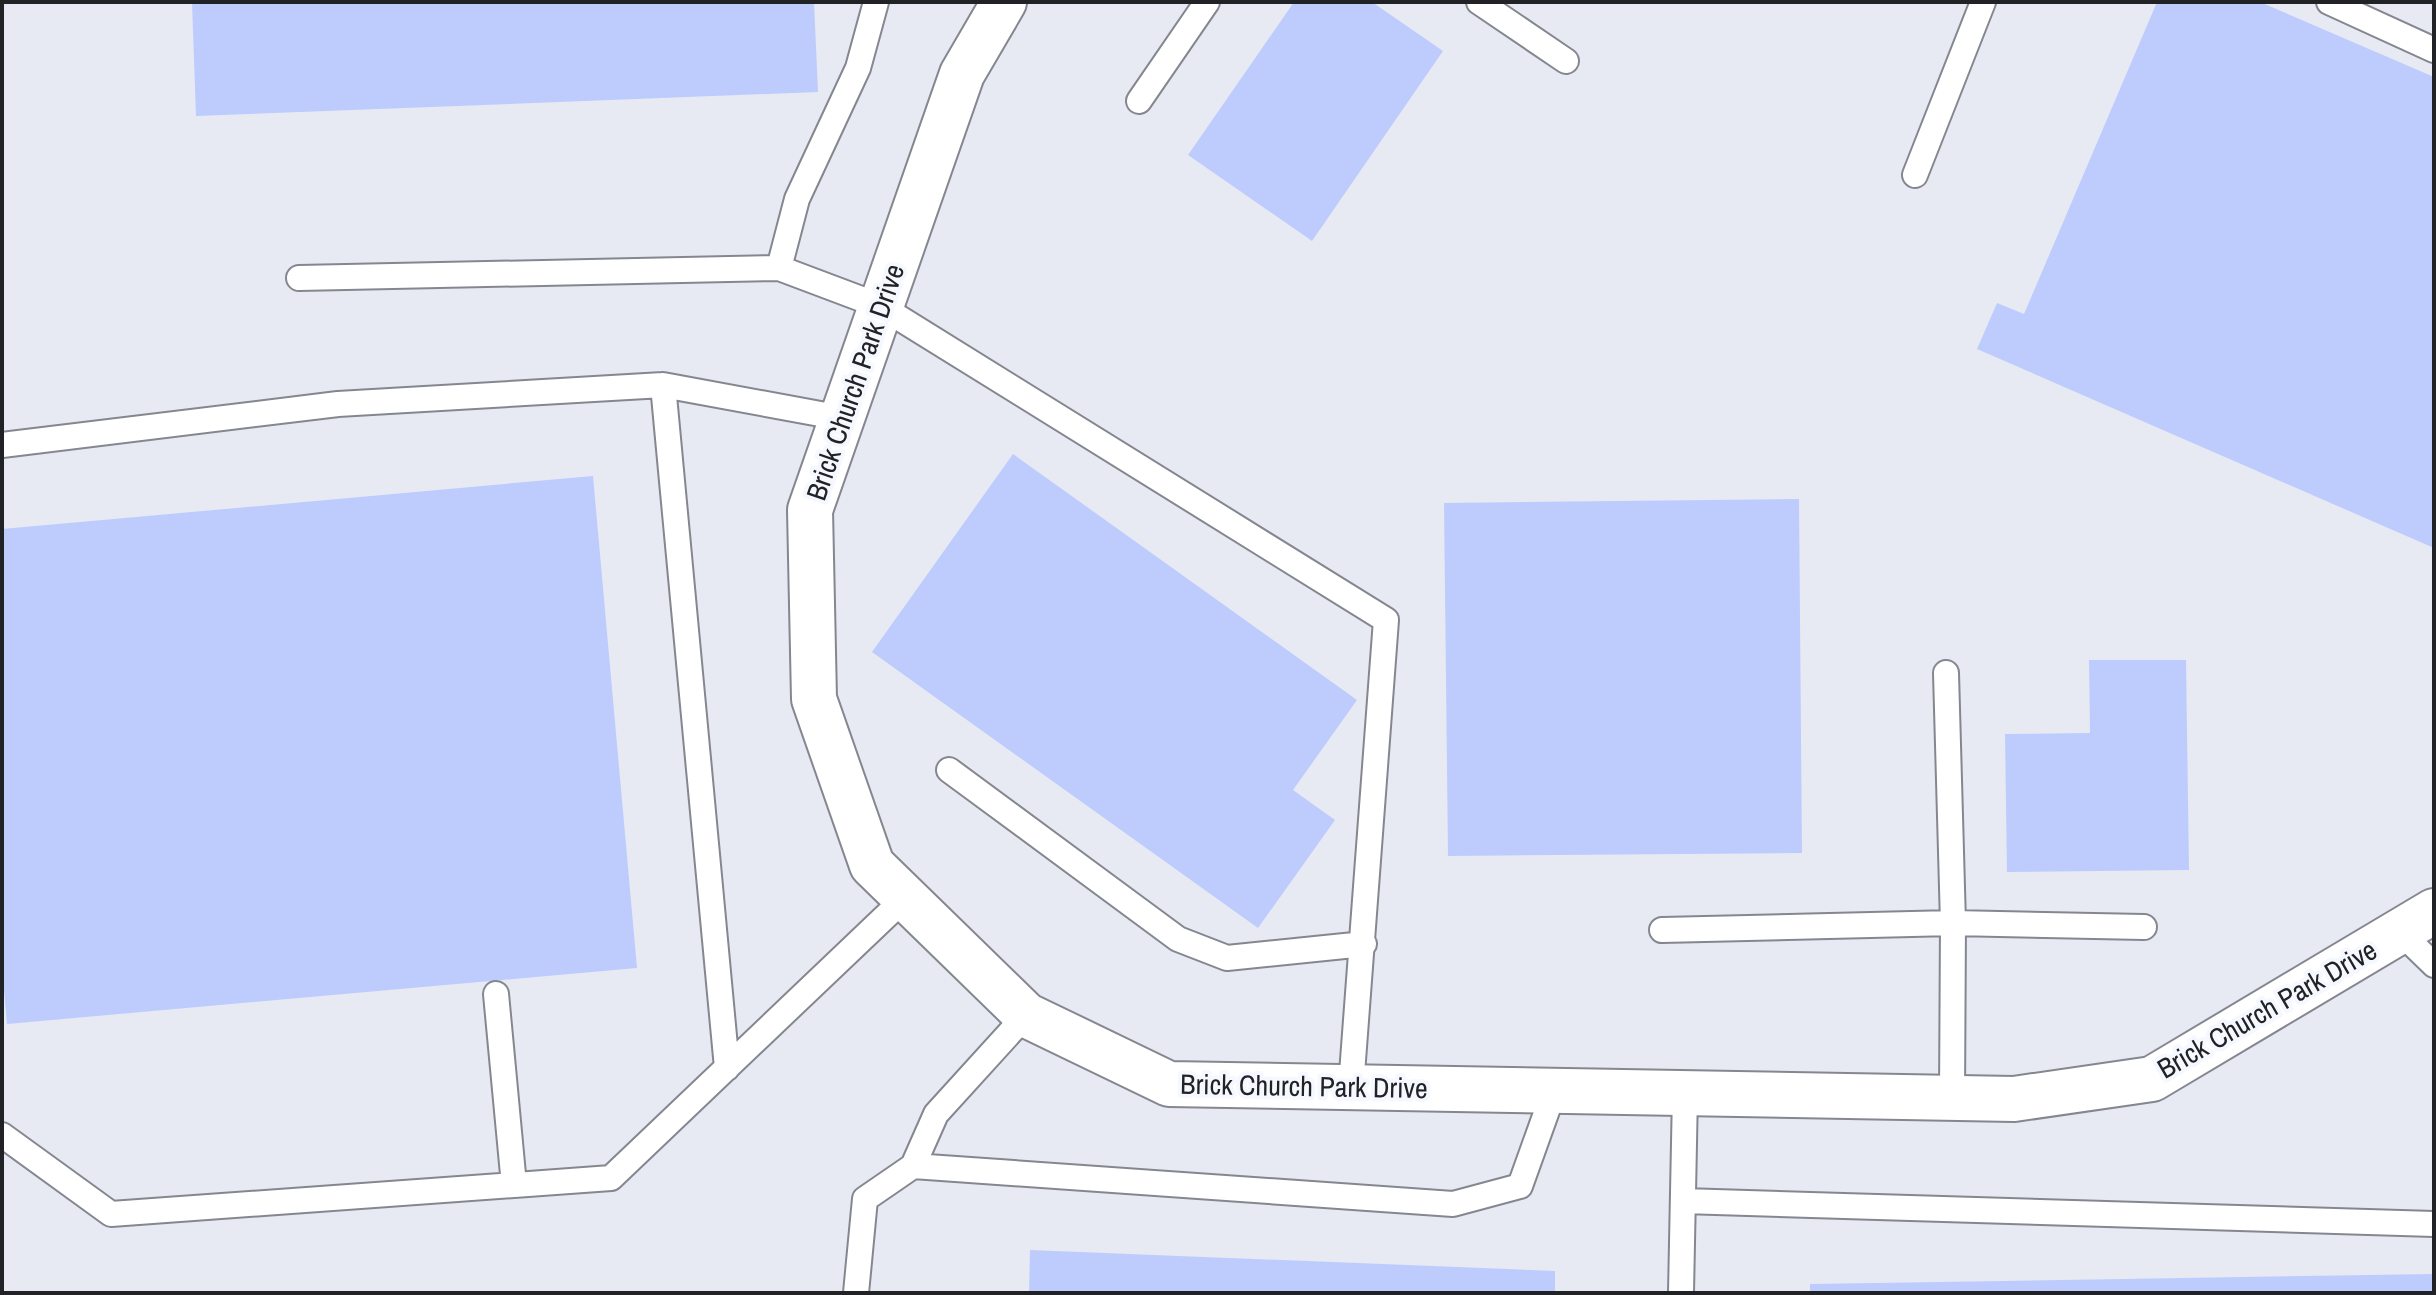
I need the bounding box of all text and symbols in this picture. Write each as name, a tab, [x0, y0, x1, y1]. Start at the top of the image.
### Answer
street label: Brick Church Park Drive	[797, 259, 913, 505]
street label: Brick Church Park Drive	[2150, 931, 2384, 1087]
street label: Brick Church Park Drive	[1180, 1065, 1428, 1107]

